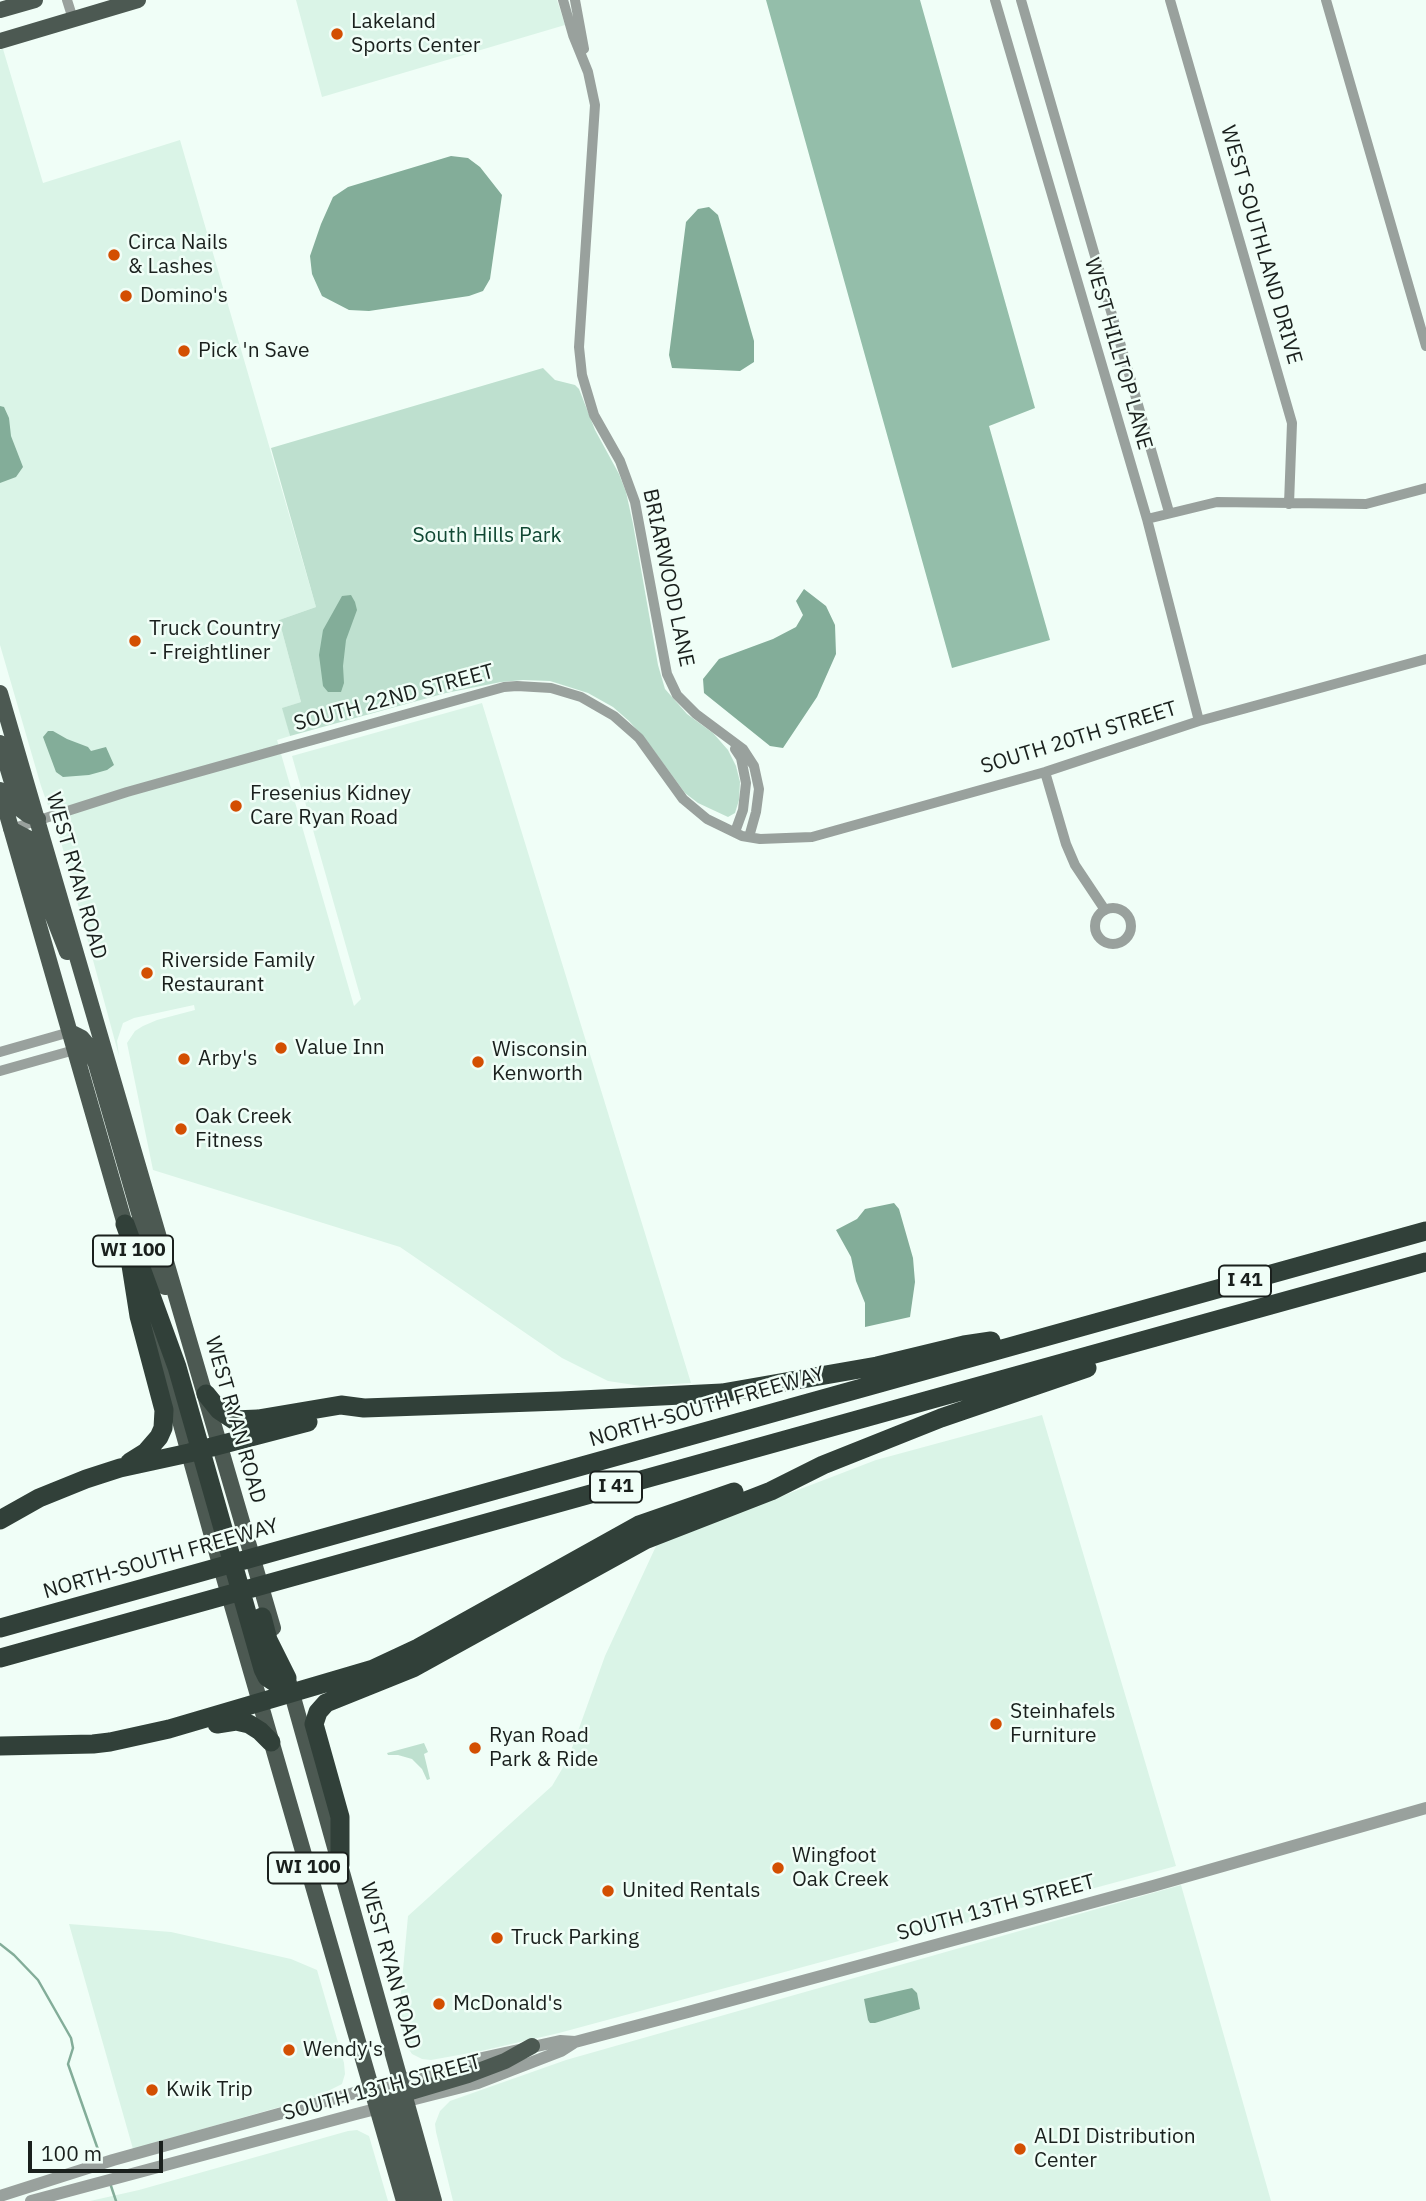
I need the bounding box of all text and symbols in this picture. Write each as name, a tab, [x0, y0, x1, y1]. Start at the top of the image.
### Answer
place label: Lakeland Sports Center	[351, 9, 481, 59]
marker: Lakeland Sports Center	[329, 26, 345, 42]
street label: WEST SOUTHLAND DRIVE	[1215, 123, 1307, 367]
place label: Circa Nails & Lashes	[128, 230, 228, 280]
marker: Circa Nails & Lashes	[106, 247, 122, 263]
street label: WEST HILLTOP LANE	[1079, 255, 1157, 453]
place label: Domino's	[140, 283, 228, 309]
marker: Domino's	[118, 288, 134, 304]
place label: Pick 'n Save	[198, 338, 309, 364]
marker: Pick 'n Save	[176, 343, 192, 359]
street label: BRIARWOOD LANE	[637, 487, 699, 669]
park label: South Hills Park	[412, 523, 562, 549]
place label: Truck Country - Freightliner	[149, 616, 281, 666]
marker: Truck Country - Freightliner	[127, 633, 143, 649]
street label: SOUTH 22ND STREET	[291, 659, 497, 737]
street label: SOUTH 20TH STREET	[978, 696, 1180, 780]
place label: Fresenius Kidney Care Ryan Road	[250, 781, 411, 831]
street label: WEST RYAN ROAD	[40, 790, 112, 962]
marker: Fresenius Kidney Care Ryan Road	[228, 798, 244, 814]
place label: Riverside Family Restaurant	[161, 948, 315, 998]
marker: Riverside Family Restaurant	[139, 965, 155, 981]
place label: Value Inn	[295, 1035, 385, 1061]
place label: Wisconsin Kenworth	[492, 1037, 588, 1087]
marker: Value Inn	[273, 1040, 289, 1056]
place label: Arby's	[198, 1046, 257, 1072]
marker: Arby's	[176, 1051, 192, 1067]
marker: Wisconsin Kenworth	[470, 1054, 486, 1070]
place label: Oak Creek Fitness	[195, 1104, 292, 1154]
marker: Oak Creek Fitness	[173, 1121, 189, 1137]
road number: WI 100	[93, 1236, 173, 1266]
road number: I 41	[1219, 1266, 1271, 1296]
street label: WEST RYAN ROAD	[199, 1334, 271, 1506]
street label: NORTH-SOUTH FREEWAY	[586, 1361, 828, 1453]
road number: I 41	[590, 1471, 642, 1502]
street label: NORTH-SOUTH FREEWAY	[40, 1513, 282, 1605]
place label: Steinhafels Furniture	[1010, 1699, 1116, 1749]
marker: Steinhafels Furniture	[988, 1716, 1004, 1732]
place label: Ryan Road Park & Ride	[489, 1723, 598, 1773]
marker: Ryan Road Park & Ride	[467, 1740, 483, 1756]
place label: Wingfoot Oak Creek	[792, 1843, 889, 1893]
road number: WI 100	[268, 1852, 348, 1884]
marker: Wingfoot Oak Creek	[770, 1860, 786, 1876]
street label: SOUTH 13TH STREET	[894, 1869, 1098, 1947]
place label: United Rentals	[622, 1878, 760, 1904]
street label: WEST RYAN ROAD	[354, 1880, 426, 2052]
marker: United Rentals	[600, 1883, 616, 1899]
place label: Truck Parking	[511, 1925, 639, 1951]
marker: Truck Parking	[489, 1930, 505, 1946]
place label: McDonald's	[453, 1991, 563, 2017]
marker: McDonald's	[431, 1996, 447, 2012]
place label: Wendy's	[303, 2037, 383, 2063]
marker: Wendy's	[281, 2042, 297, 2058]
street label: SOUTH 13TH STREET	[280, 2049, 484, 2127]
place label: Kwik Trip	[166, 2077, 253, 2103]
marker: Kwik Trip	[144, 2082, 160, 2098]
place label: ALDI Distribution Center	[1034, 2124, 1196, 2174]
scale bar	[32, 2128, 166, 2172]
text: 100 m	[41, 2139, 102, 2167]
marker: ALDI Distribution Center	[1012, 2141, 1028, 2157]

